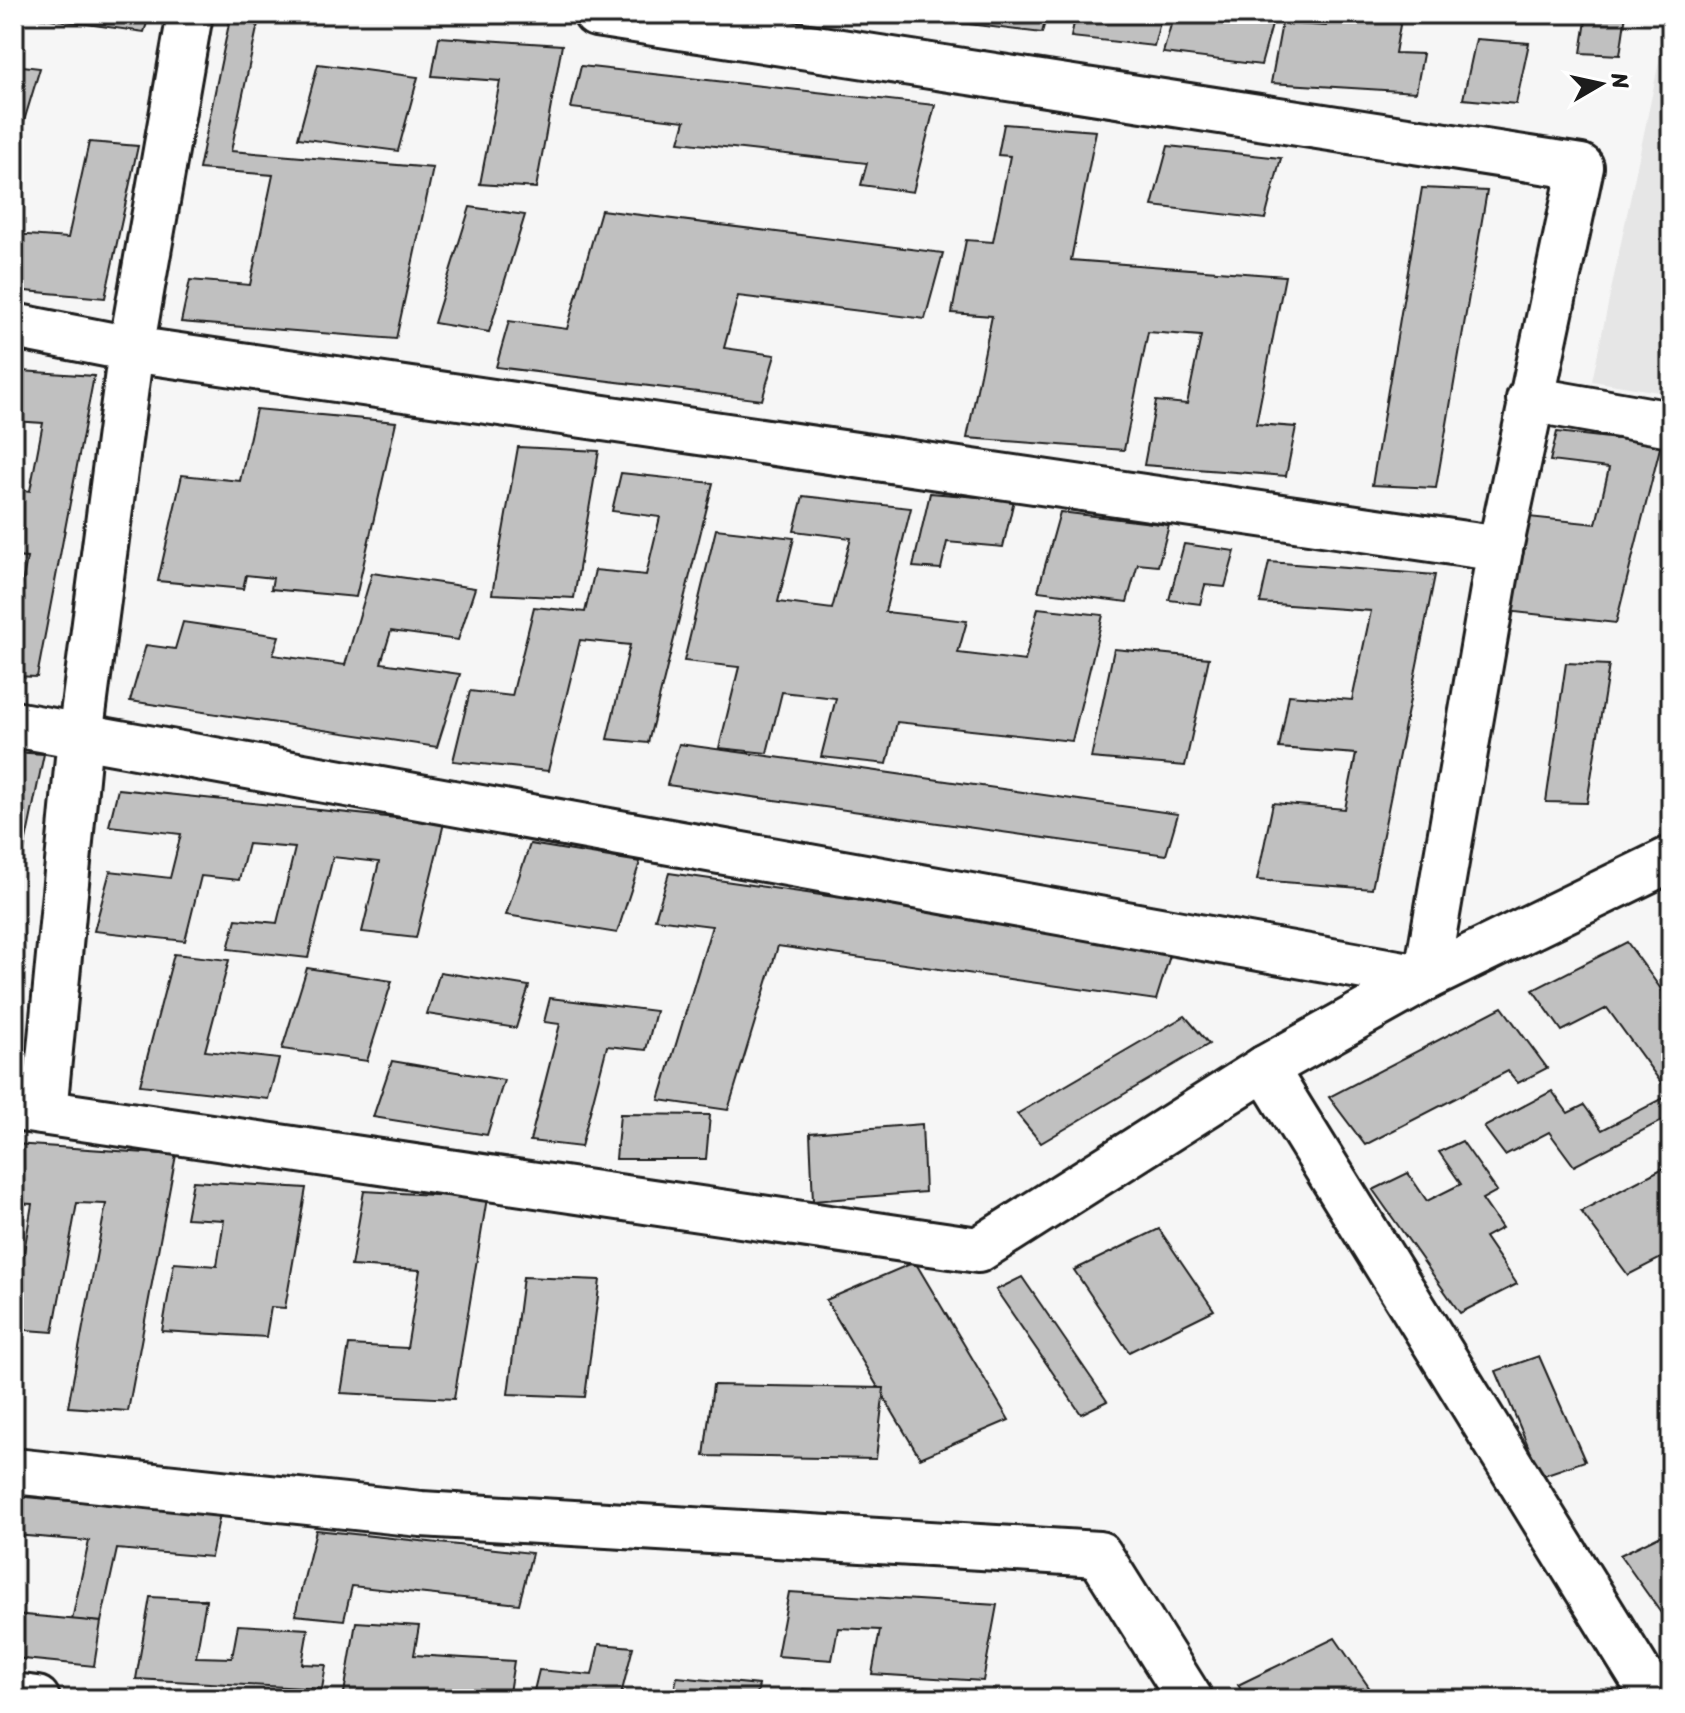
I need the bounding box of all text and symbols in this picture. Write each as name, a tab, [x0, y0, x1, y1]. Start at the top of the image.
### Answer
north arrow	[1561, 44, 1641, 124]
text: N	[1600, 69, 1641, 92]

